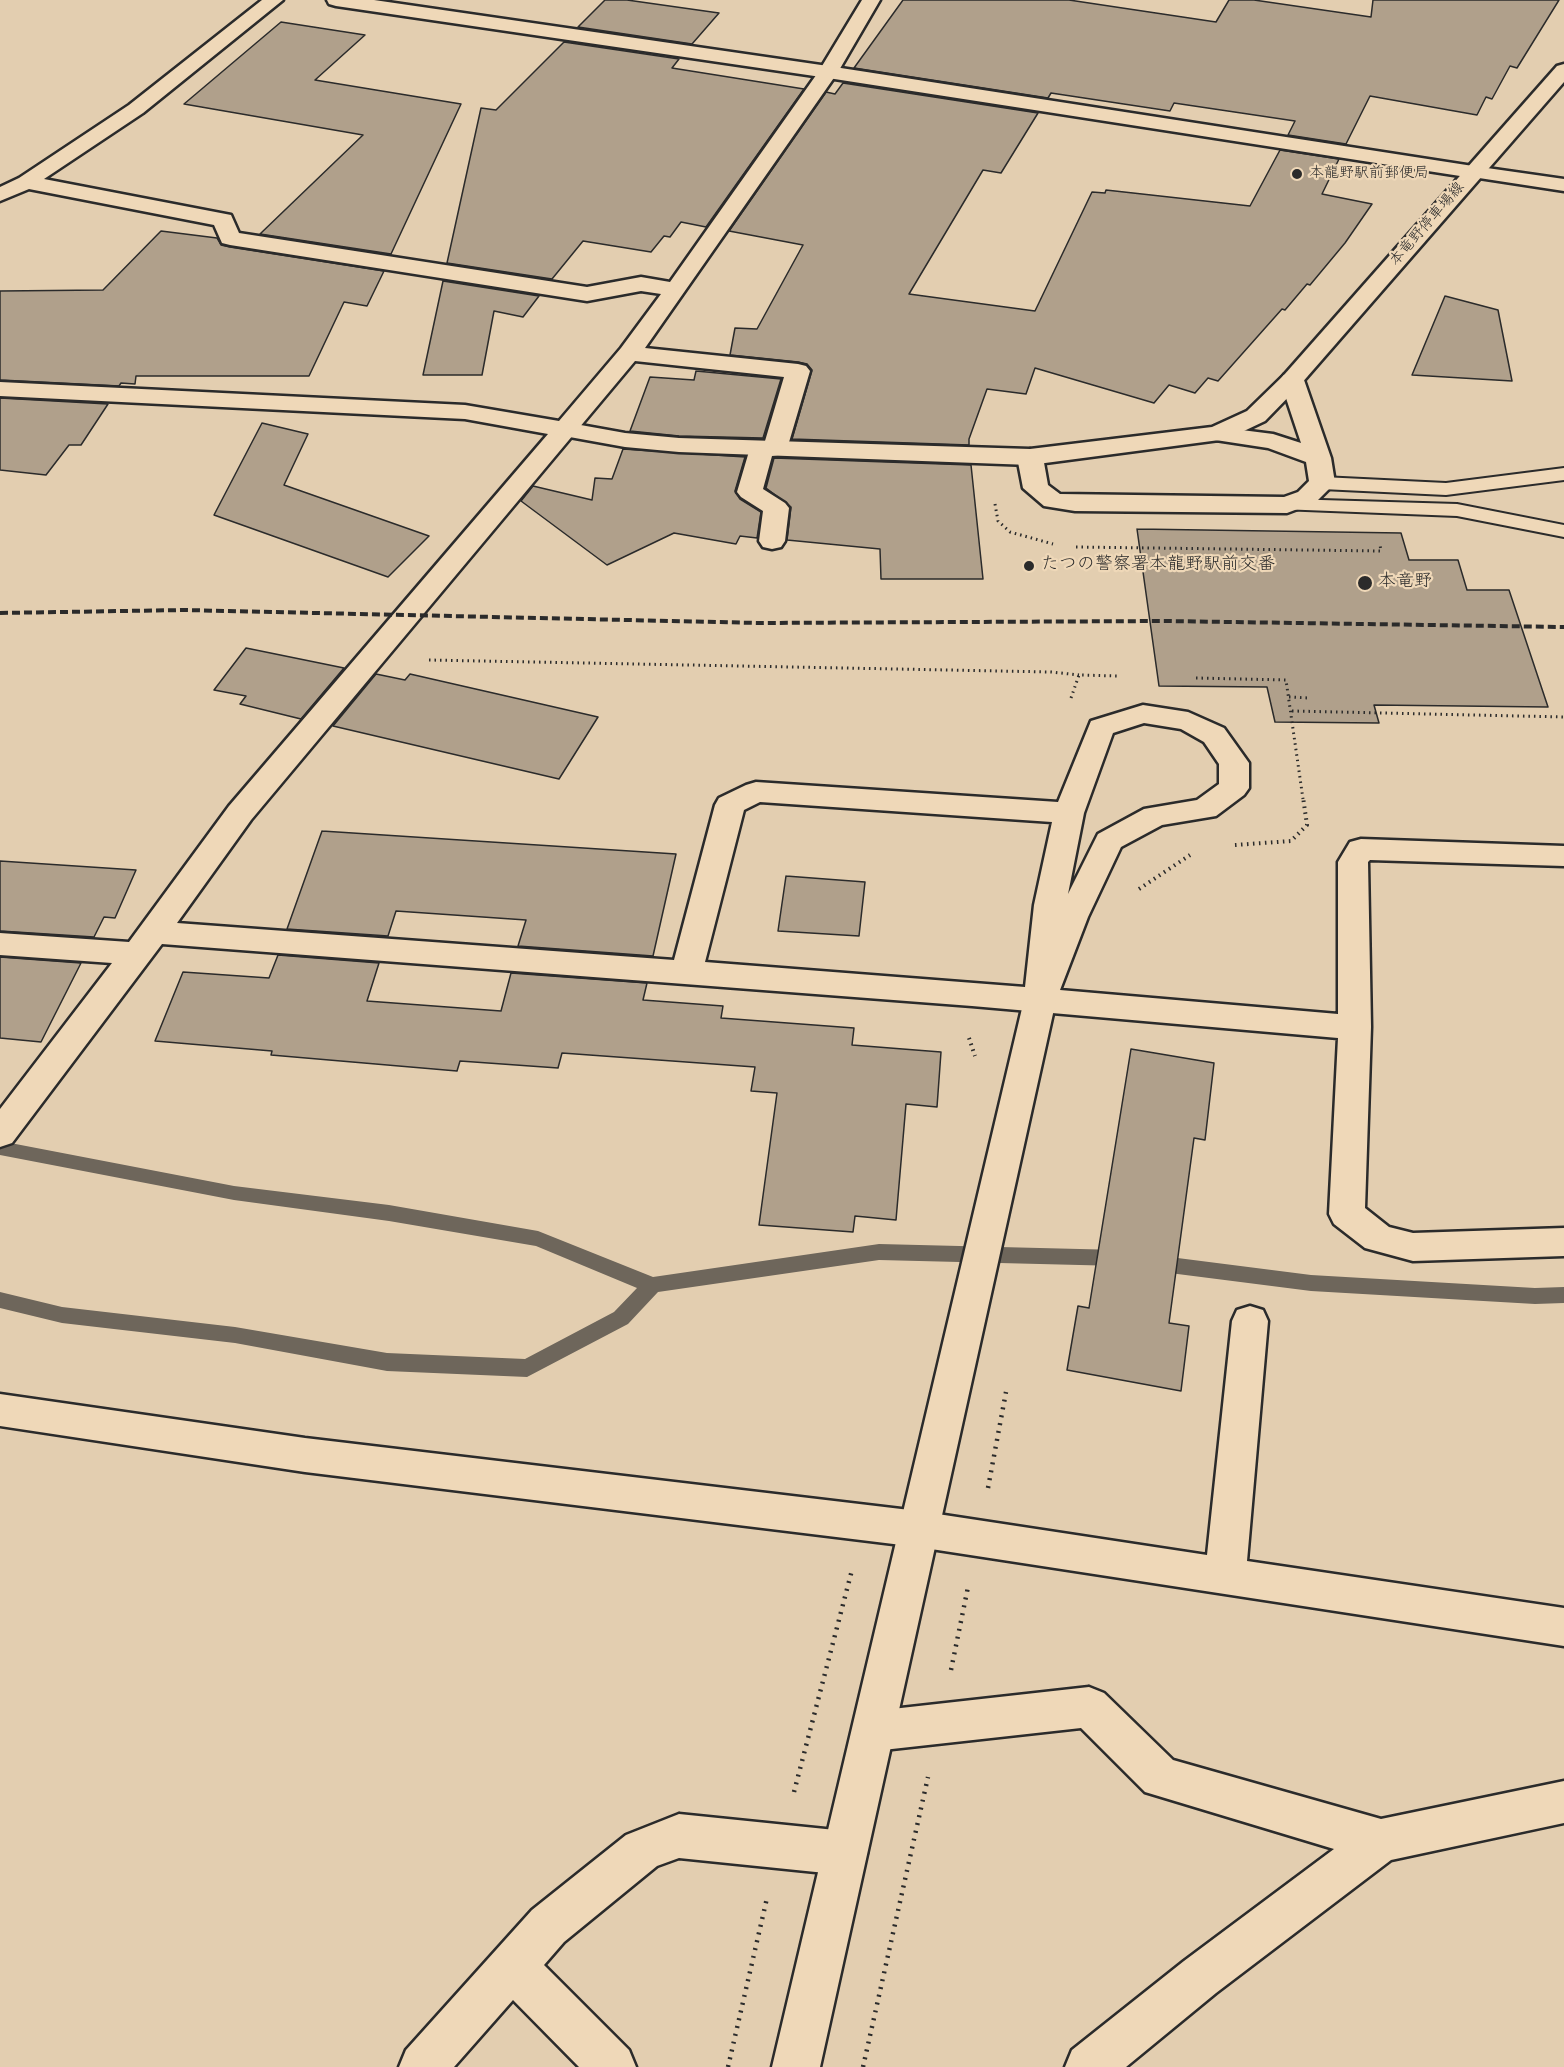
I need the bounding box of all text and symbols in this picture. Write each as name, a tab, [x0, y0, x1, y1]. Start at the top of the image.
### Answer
place label: 本龍野駅前郵便局	[1309, 165, 1429, 183]
marker: 本龍野駅前郵便局	[1290, 167, 1304, 181]
street label: 本竜野停車場線	[1387, 179, 1469, 271]
place label: たつの警察署本龍野駅前交番	[1041, 555, 1275, 577]
marker: たつの警察署本龍野駅前交番	[1022, 559, 1036, 573]
place label: 本竜野	[1378, 572, 1432, 594]
marker: 本竜野	[1356, 574, 1374, 592]

